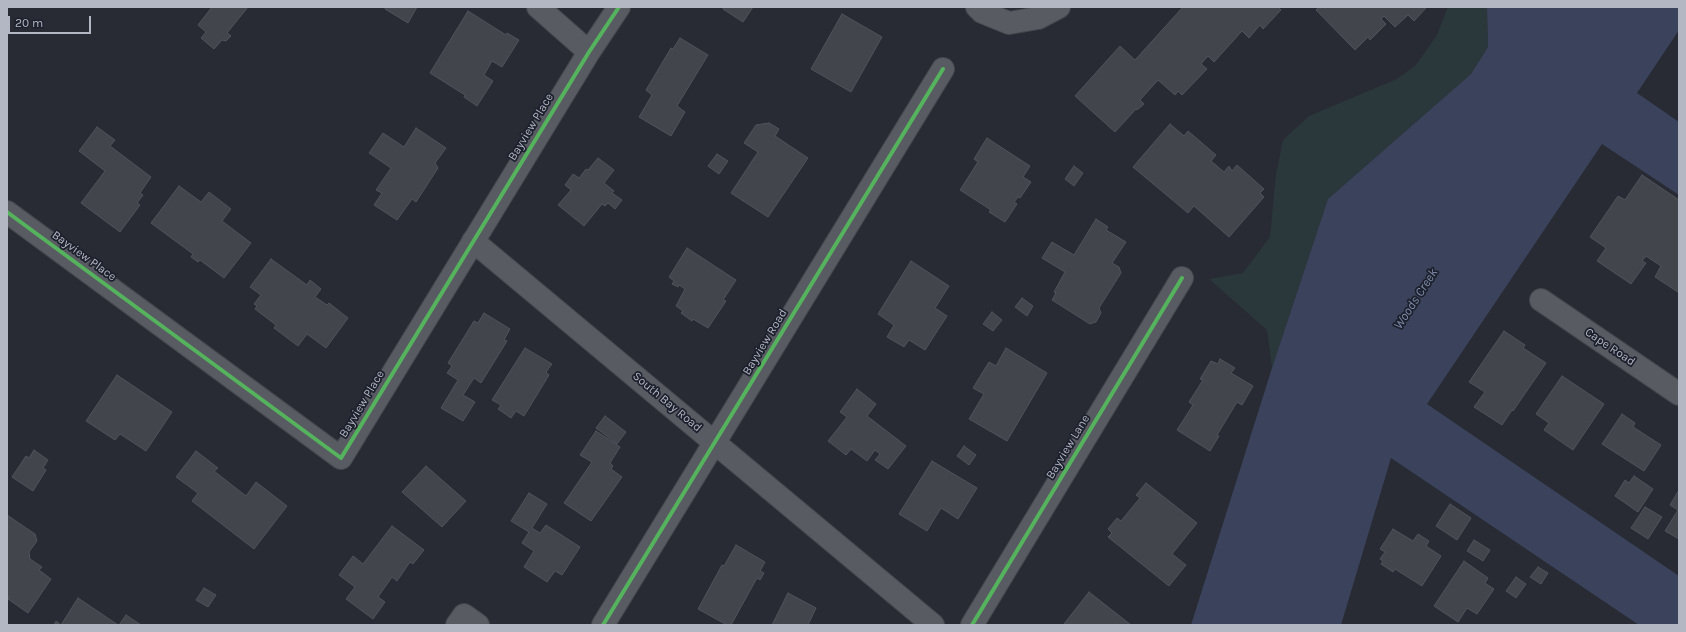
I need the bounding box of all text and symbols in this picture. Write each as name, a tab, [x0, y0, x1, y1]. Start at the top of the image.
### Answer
scale bar	[10, 8, 93, 34]
text: 20 m	[15, 16, 43, 30]
street label: Bayview Place	[505, 91, 557, 163]
street label: Bayview Place	[49, 228, 119, 284]
water label: Woods Creek	[1391, 266, 1441, 332]
street label: Bayview Road	[740, 306, 790, 378]
street label: Cape Road	[1582, 325, 1638, 369]
street label: Bayview Place	[336, 368, 388, 440]
street label: South Bay Road	[630, 369, 704, 435]
street label: Bayview Lane	[1043, 412, 1093, 482]

